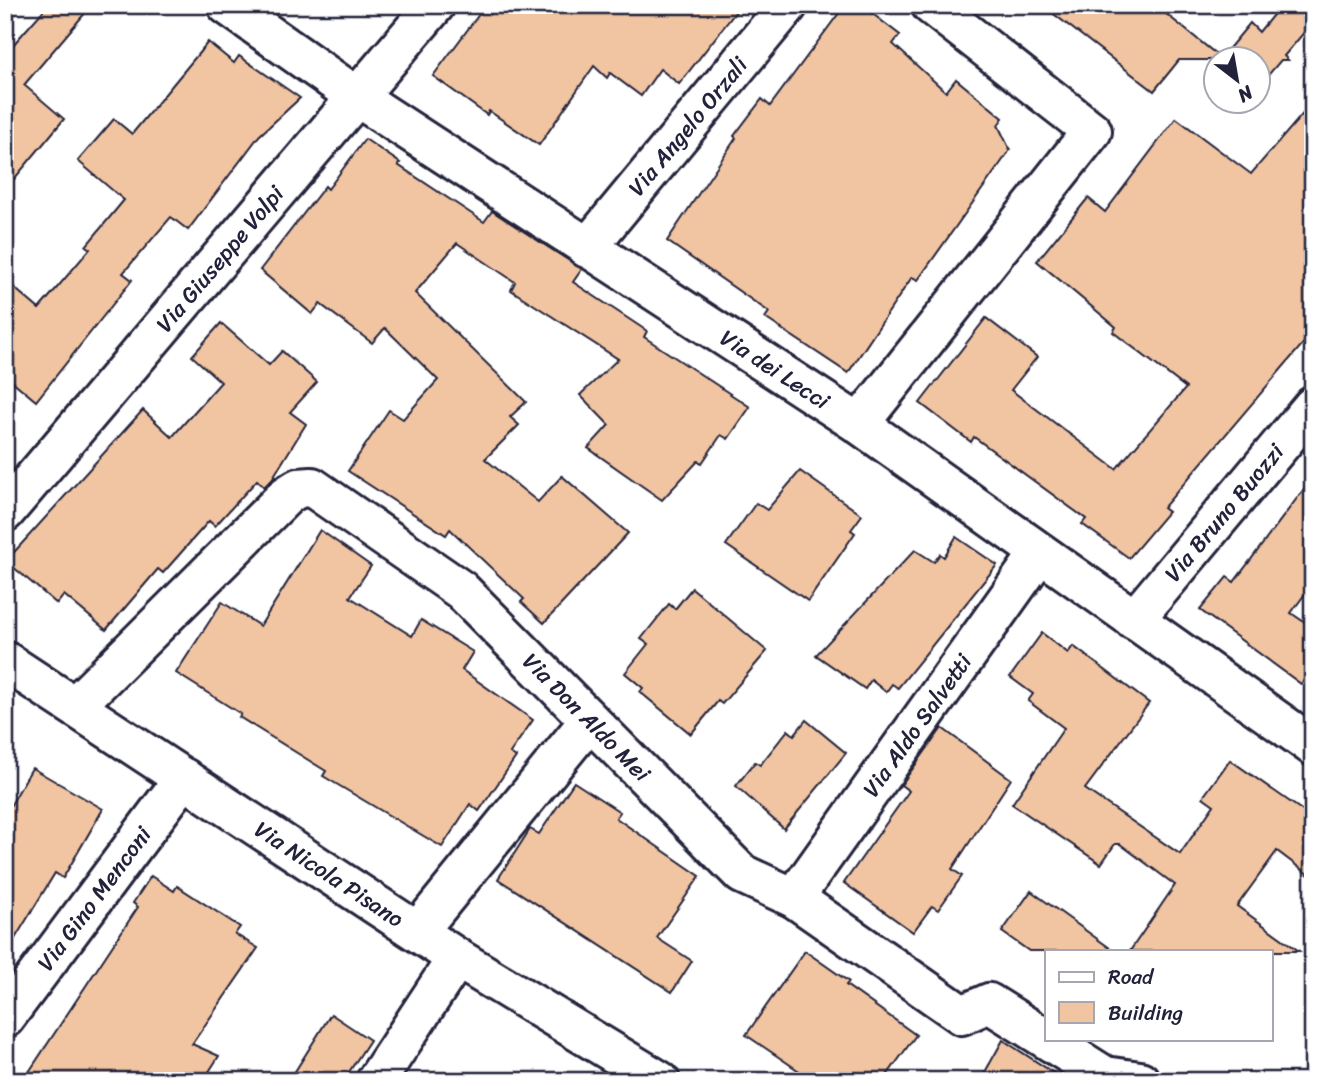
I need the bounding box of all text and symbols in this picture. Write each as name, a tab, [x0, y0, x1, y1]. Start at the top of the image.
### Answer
north arrow	[1202, 46, 1272, 116]
street label: Via Angelo Orzali	[618, 47, 759, 206]
text: N	[1231, 76, 1260, 112]
street label: Via Giuseppe Volpi	[145, 176, 295, 342]
street label: Via dei Lecci	[711, 318, 839, 421]
street label: Via Bruno Buozzi	[1154, 434, 1295, 592]
street label: Via Don Aldo Mei	[512, 643, 661, 792]
street label: Via Aldo Salvetti	[852, 644, 984, 806]
street label: Via Nicola Pisano	[246, 810, 413, 939]
street label: Via Gino Menconi	[26, 817, 163, 980]
legend	[1045, 950, 1272, 1040]
text: Road	[1108, 958, 1155, 996]
text: Building	[1108, 994, 1184, 1032]

